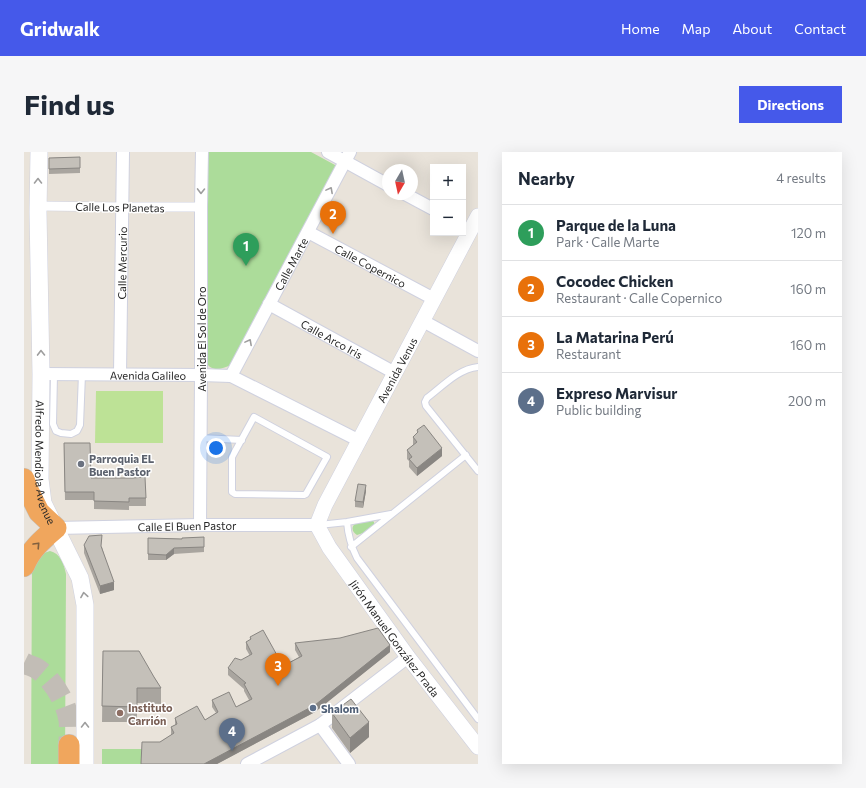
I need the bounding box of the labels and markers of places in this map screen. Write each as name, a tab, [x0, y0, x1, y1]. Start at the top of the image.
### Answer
pin: 2	[320, 201, 346, 234]
pin: 1	[233, 233, 259, 266]
place label: Parroquia EL Buen Pastor	[89, 452, 155, 478]
marker: Parroquia EL Buen Pastor	[76, 459, 86, 469]
pin: 3	[265, 653, 291, 686]
place label: Instituto Carrión	[128, 701, 173, 727]
place label: Shalom	[321, 702, 359, 715]
marker: Shalom	[308, 703, 318, 713]
marker: Instituto Carrión	[115, 708, 125, 718]
pin: 4	[219, 718, 245, 751]

